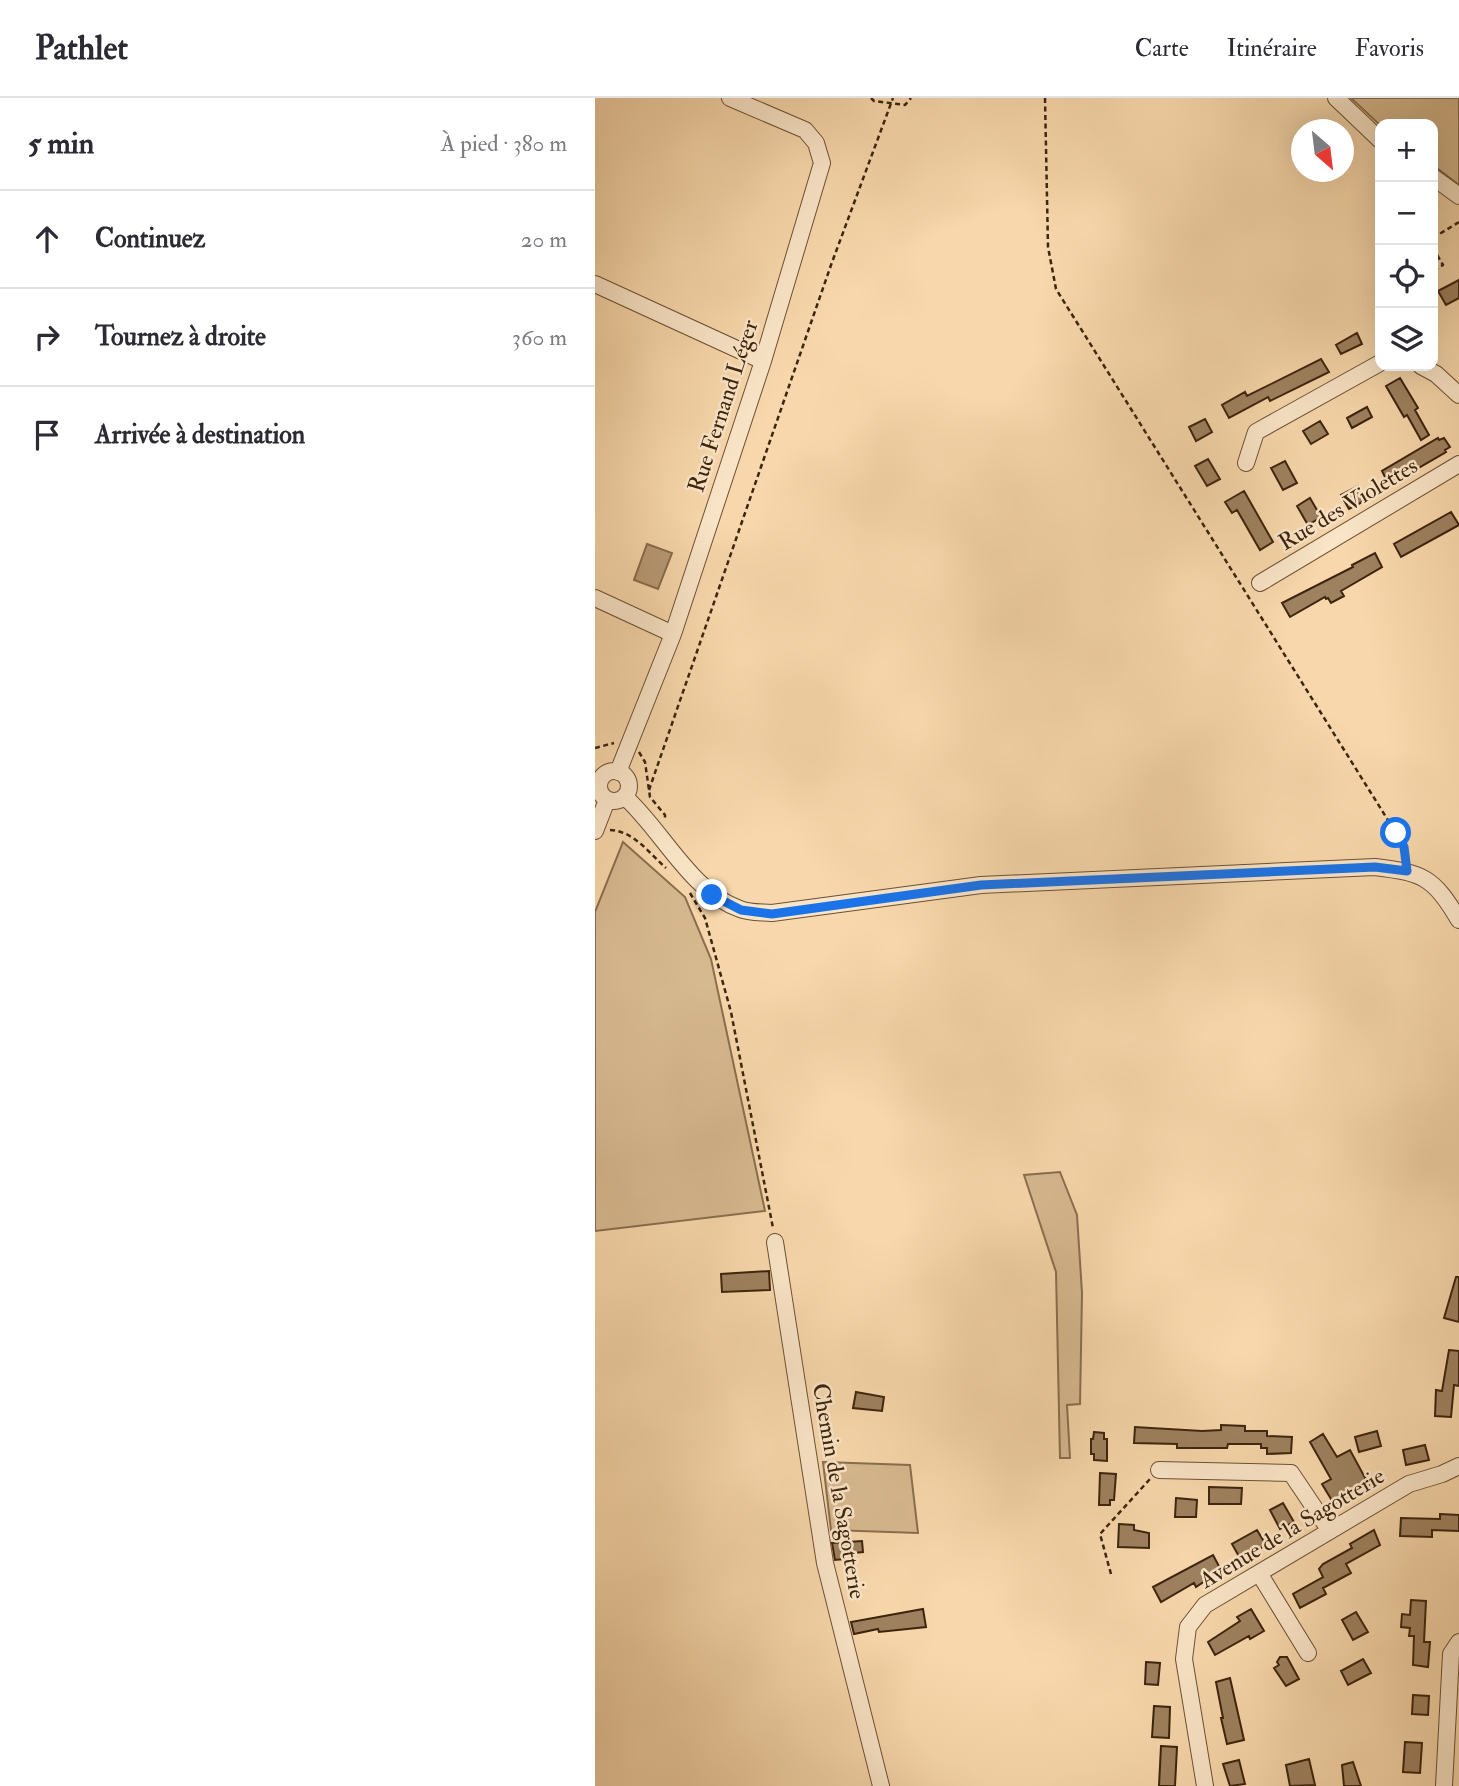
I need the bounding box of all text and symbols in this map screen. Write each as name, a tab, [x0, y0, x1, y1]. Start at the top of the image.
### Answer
text: Pathlet	[35, 28, 128, 69]
text: Carte	[1135, 33, 1189, 64]
text: Itinéraire	[1227, 33, 1317, 64]
text: Favoris	[1355, 33, 1424, 64]
north arrow	[1291, 119, 1354, 182]
map controls	[1375, 119, 1438, 371]
button: +	[1375, 119, 1438, 182]
text: 5 min	[28, 125, 94, 162]
text: À pied · 380 m	[441, 129, 567, 158]
button: −	[1375, 182, 1438, 245]
icon: ahead	[28, 220, 66, 258]
text: Continuez	[95, 223, 205, 255]
text: 20 m	[521, 225, 567, 254]
button: locate	[1375, 245, 1438, 308]
button: layers	[1375, 308, 1438, 371]
street label: Rue Fernand Léger	[681, 316, 765, 496]
icon: right	[28, 318, 66, 356]
text: Tournez à droite	[95, 321, 266, 353]
text: 360 m	[512, 323, 567, 352]
icon: arrive	[28, 416, 66, 454]
text: Arrivée à destination	[95, 419, 305, 451]
street label: Rue des Violettes	[1273, 451, 1423, 557]
route start	[1380, 817, 1411, 848]
route end	[696, 879, 727, 910]
street label: Chemin de la Sagotterie	[806, 1381, 872, 1601]
street label: Avenue de la Sagotterie	[1193, 1461, 1390, 1595]

